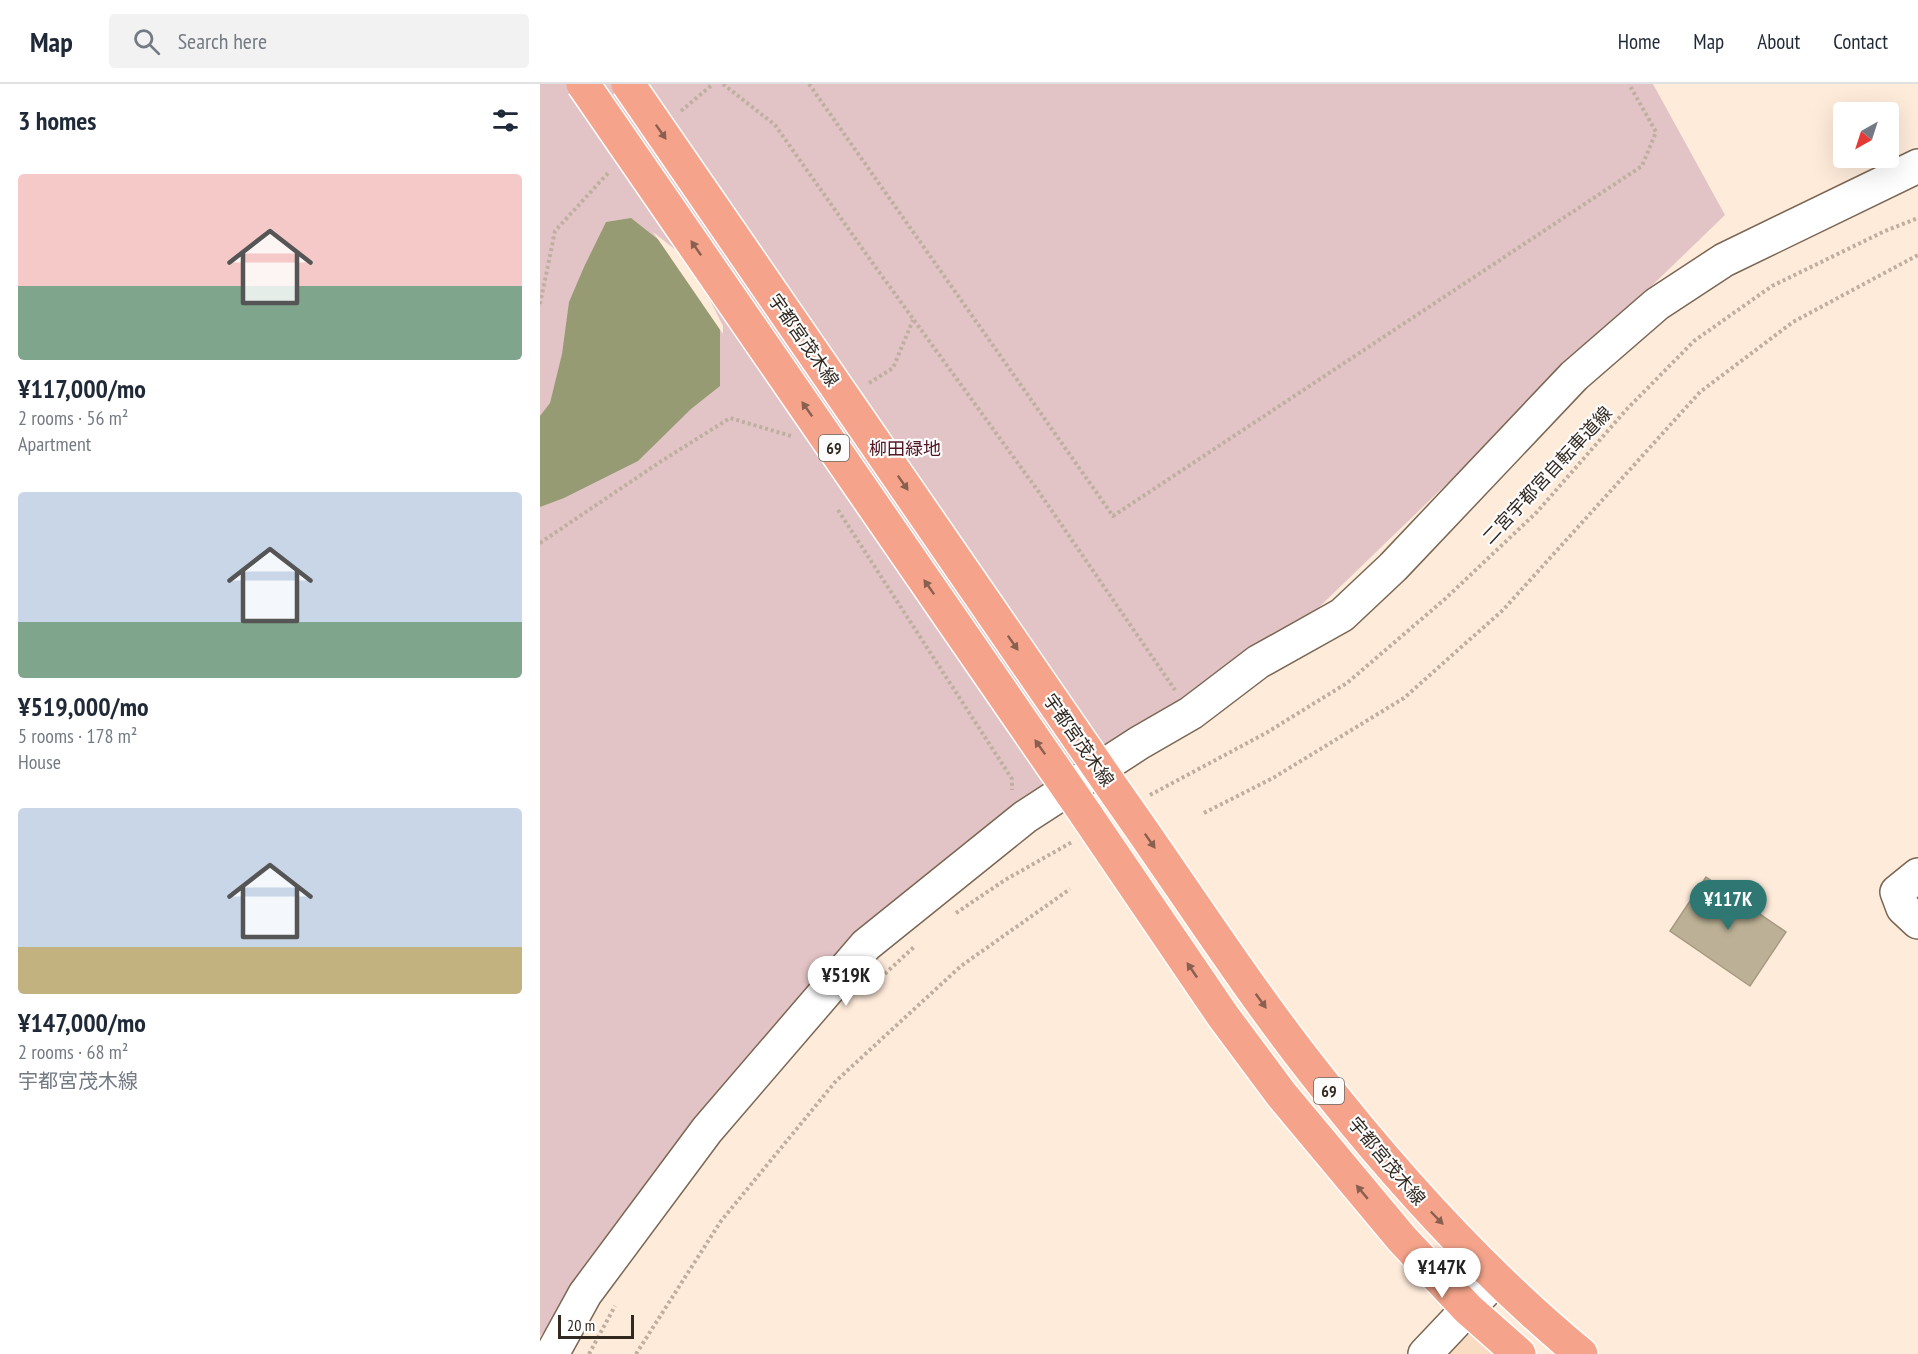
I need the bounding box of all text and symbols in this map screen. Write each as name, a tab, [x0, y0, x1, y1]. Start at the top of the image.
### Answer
search box	[109, 14, 529, 68]
text: Map	[30, 23, 73, 60]
icon: search	[130, 25, 163, 58]
text: Search here	[178, 27, 267, 55]
text: Home	[1618, 28, 1660, 55]
text: Map	[1693, 28, 1724, 55]
text: About	[1757, 28, 1800, 55]
text: Contact	[1833, 28, 1888, 55]
north arrow	[1833, 102, 1899, 168]
map controls	[1833, 102, 1899, 168]
text: 3 homes	[18, 104, 96, 137]
icon: filters	[489, 104, 522, 137]
one-way arrow	[655, 124, 667, 140]
icon: home	[216, 213, 324, 321]
one-way arrow	[690, 241, 702, 257]
street label: 宇都宮茂木線	[764, 289, 844, 391]
text: ¥117,000/mo	[18, 372, 146, 405]
one-way arrow	[802, 401, 813, 417]
street label: 二宮宇都宮自転車道線	[1477, 401, 1617, 549]
text: 2 rooms · 56 m²	[18, 405, 128, 431]
text: Apartment	[18, 431, 91, 457]
road number: 69	[819, 435, 849, 461]
park label: 柳田緑地	[869, 437, 941, 460]
one-way arrow	[897, 475, 908, 491]
icon: home	[216, 531, 324, 639]
one-way arrow	[923, 579, 935, 595]
one-way arrow	[1007, 635, 1019, 651]
street label: 宇都宮茂木線	[1039, 689, 1119, 791]
text: ¥519,000/mo	[18, 690, 149, 723]
text: 5 rooms · 178 m²	[18, 723, 137, 749]
one-way arrow	[1034, 740, 1046, 756]
text: House	[18, 749, 61, 775]
one-way arrow	[1144, 833, 1155, 849]
icon: home	[216, 847, 324, 955]
pin: ¥117K	[1686, 880, 1770, 931]
text: ¥117K	[1704, 886, 1752, 912]
pin: ¥519K	[804, 956, 888, 1007]
text: ¥519K	[822, 962, 870, 988]
one-way arrow	[1186, 963, 1198, 979]
one-way arrow	[1255, 994, 1267, 1009]
text: ¥147,000/mo	[18, 1006, 146, 1039]
text: 2 rooms · 68 m²	[18, 1039, 128, 1065]
text: 宇都宮茂木線	[18, 1068, 138, 1094]
road number: 69	[1314, 1078, 1344, 1104]
street label: 宇都宮茂木線	[1343, 1112, 1431, 1210]
one-way arrow	[1355, 1184, 1368, 1200]
one-way arrow	[1429, 1210, 1443, 1224]
pin: ¥147K	[1400, 1248, 1484, 1299]
text: ¥147K	[1418, 1254, 1466, 1280]
scale bar	[558, 1312, 634, 1340]
text: 20 m	[567, 1315, 595, 1335]

